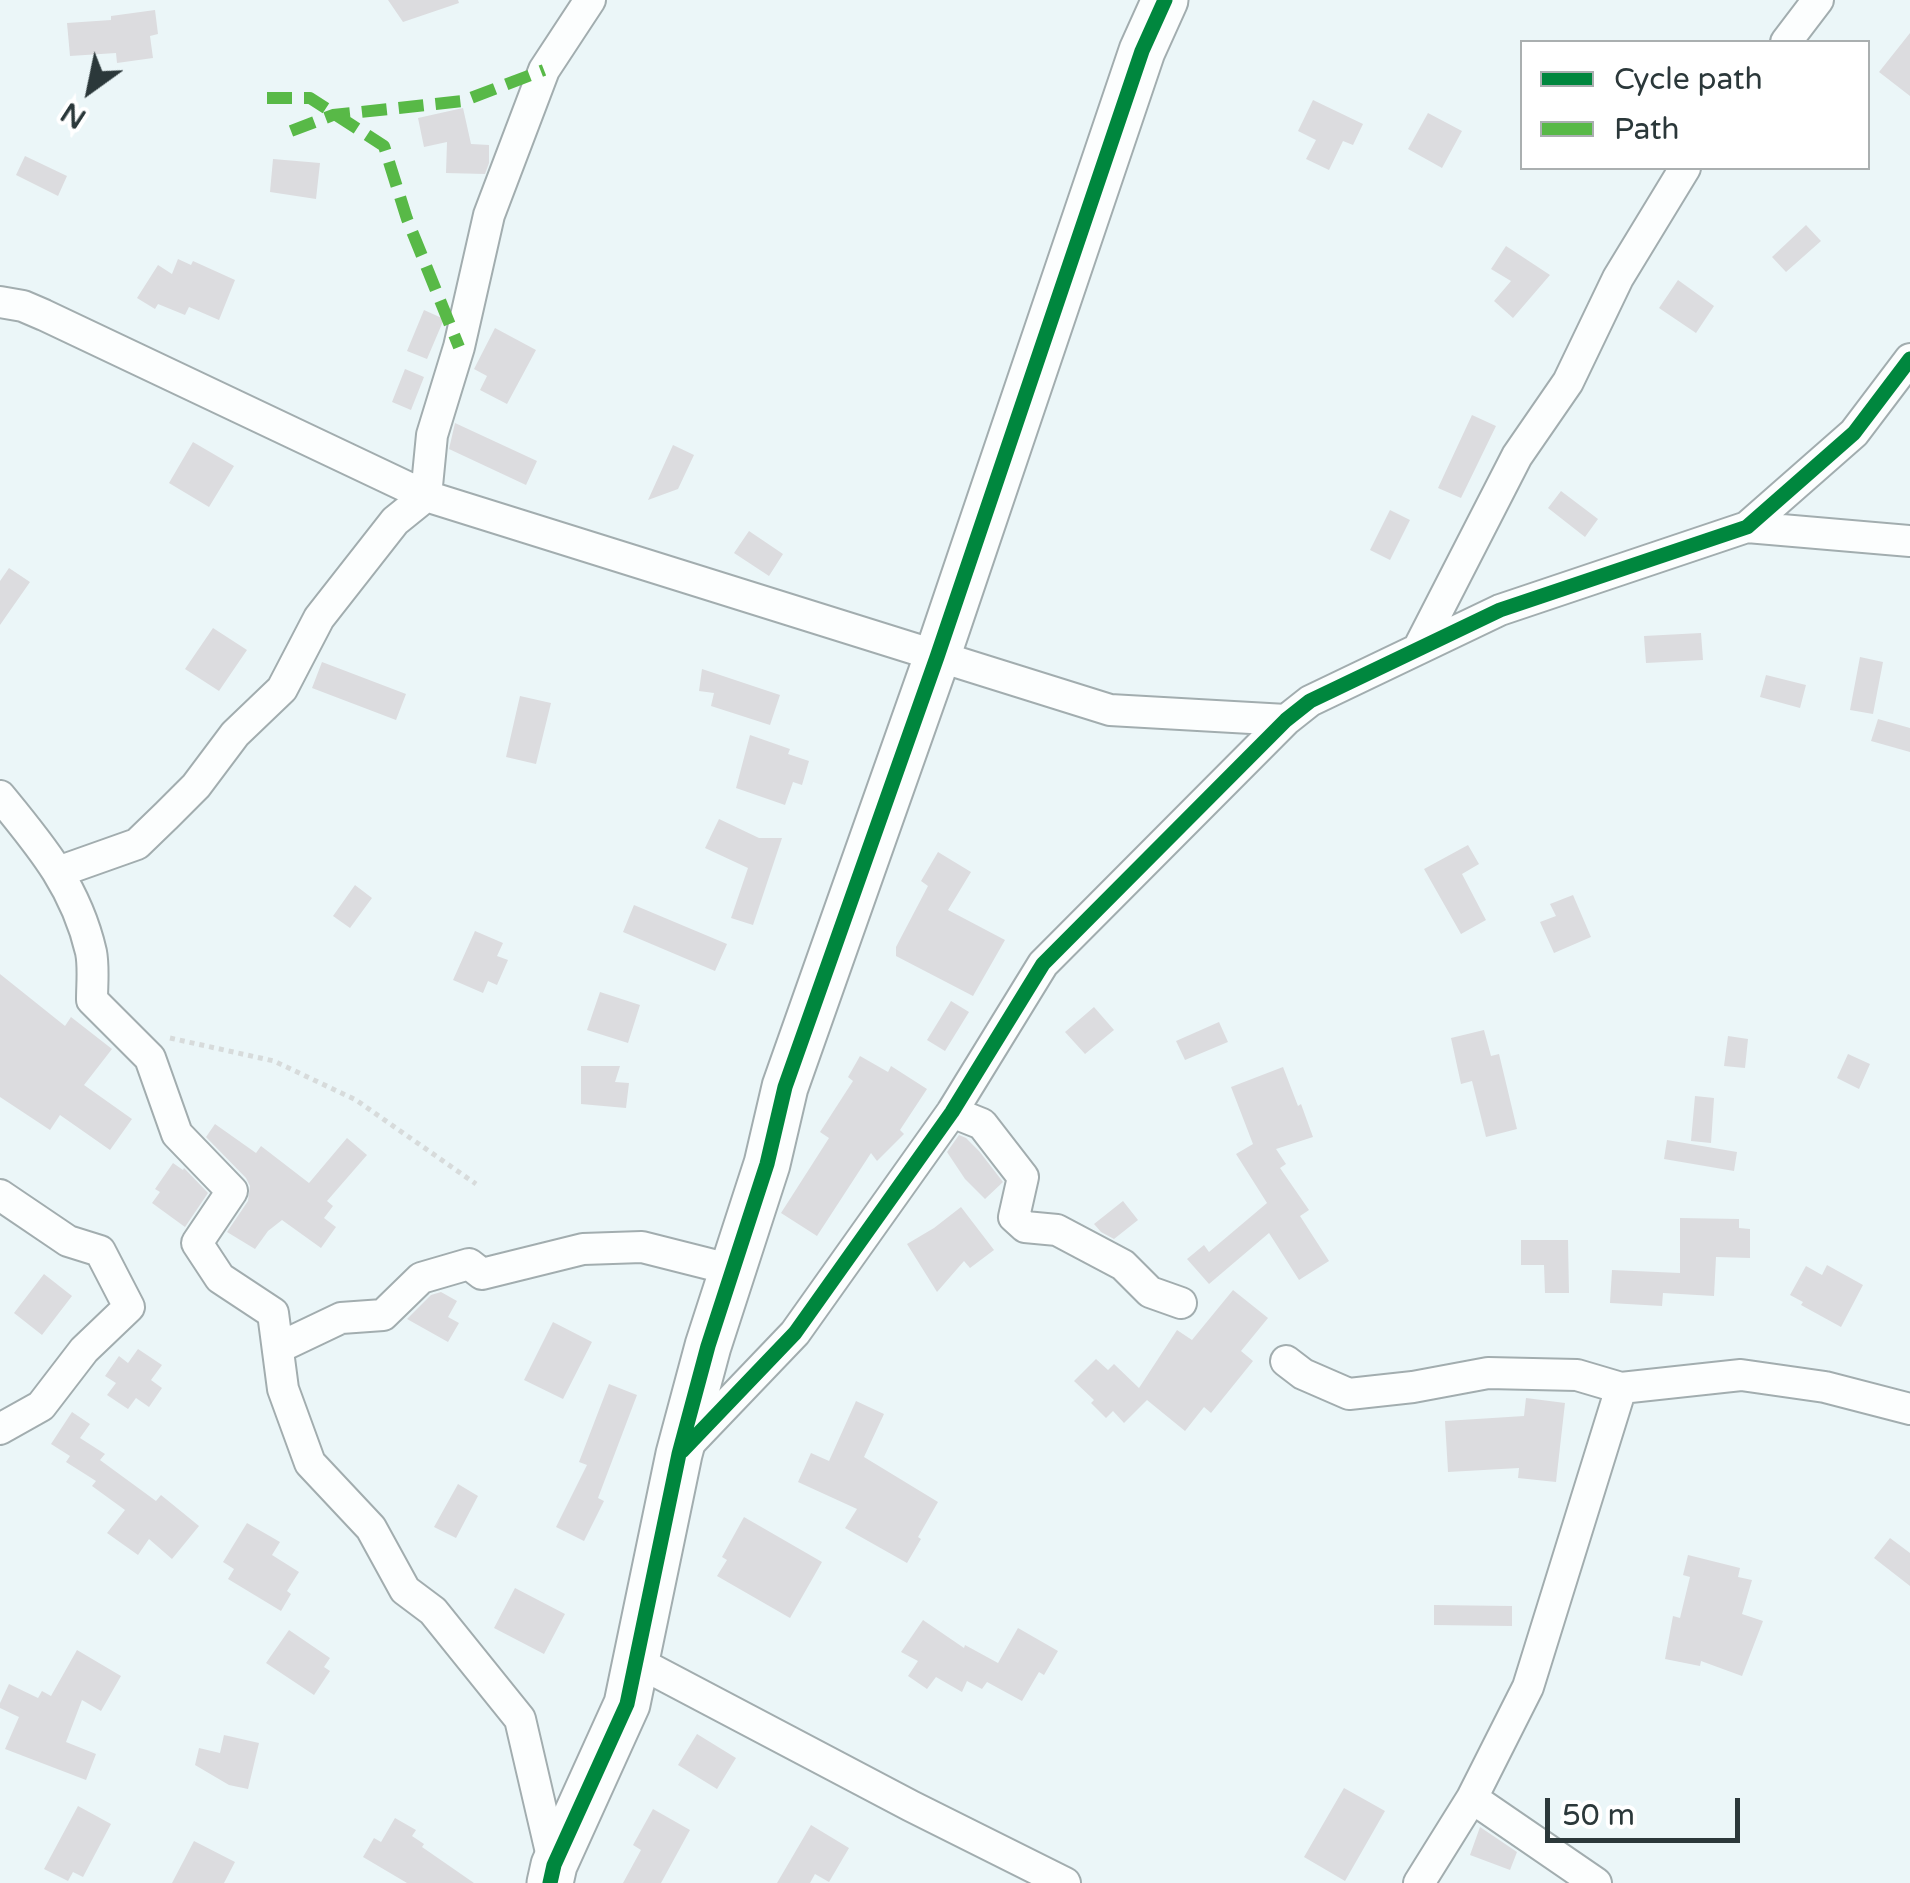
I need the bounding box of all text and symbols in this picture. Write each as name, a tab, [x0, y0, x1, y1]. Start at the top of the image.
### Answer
north arrow	[40, 40, 140, 140]
legend	[1520, 40, 1870, 170]
text: Cycle path	[1614, 61, 1763, 98]
text: N	[55, 95, 92, 136]
text: Path	[1614, 111, 1680, 148]
scale bar	[1550, 1778, 1745, 1840]
text: 50 m	[1562, 1797, 1635, 1834]

